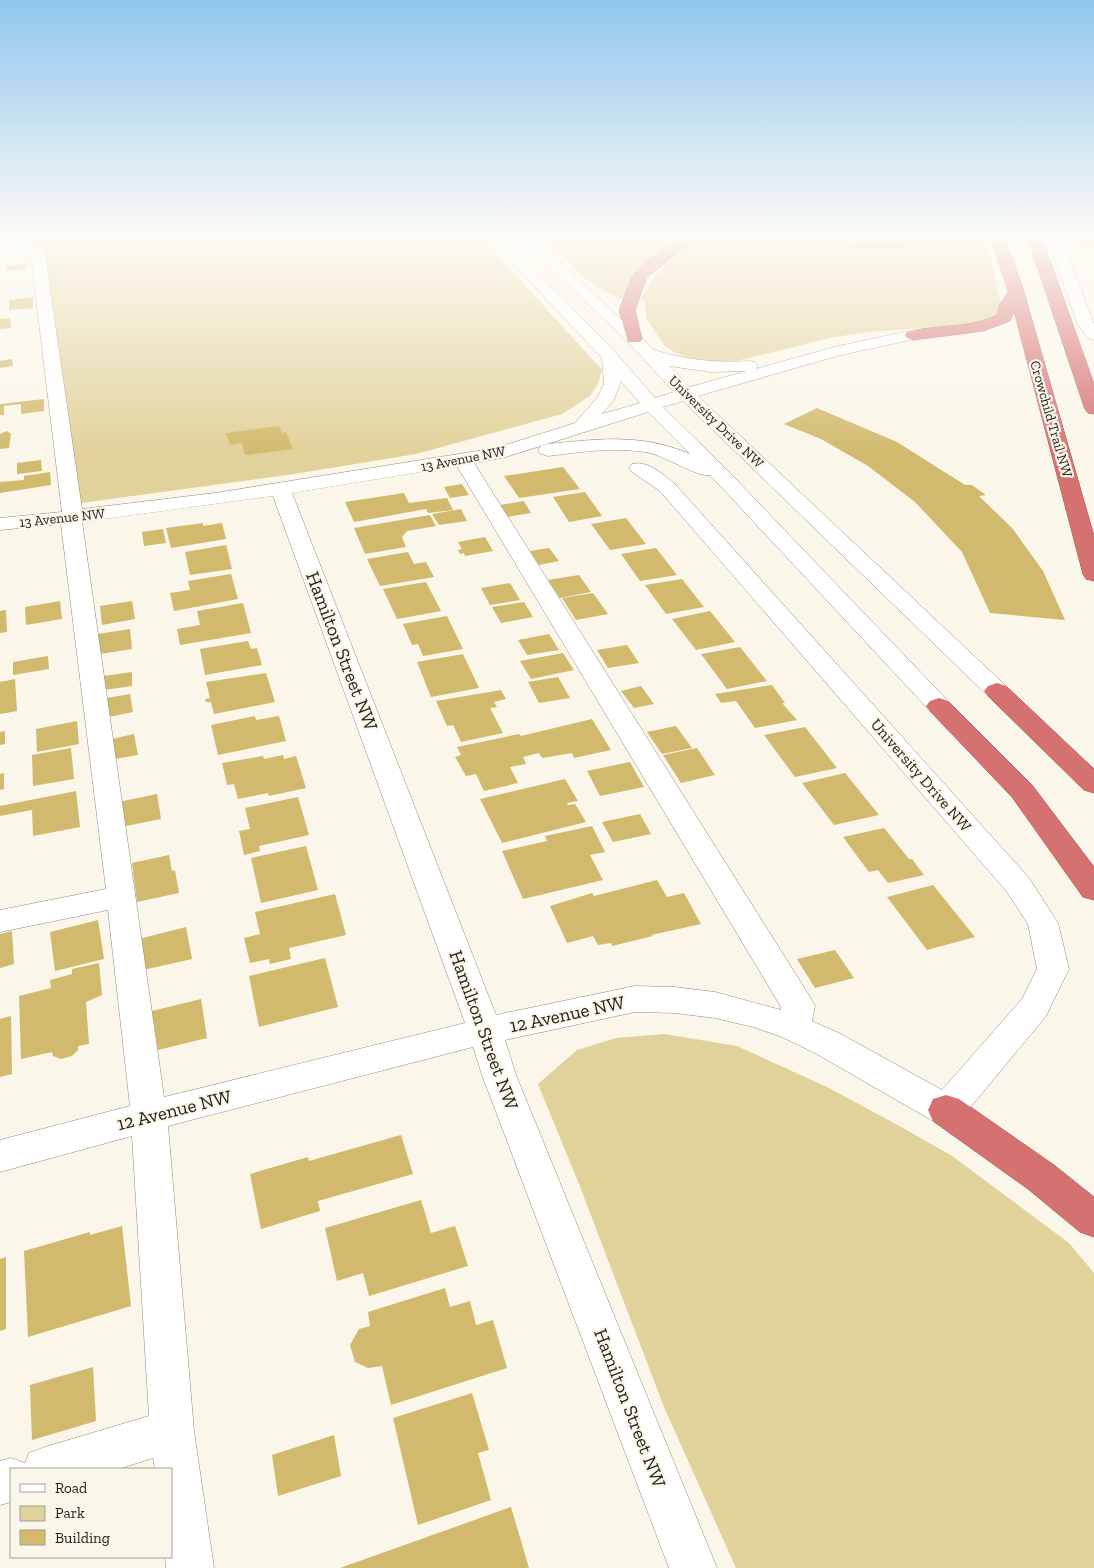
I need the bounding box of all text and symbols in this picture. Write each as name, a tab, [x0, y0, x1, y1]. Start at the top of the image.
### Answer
street label: Crowchild Trail NW	[1026, 359, 1076, 479]
street label: University Drive NW	[665, 372, 767, 472]
street label: 13 Avenue NW	[419, 442, 507, 476]
street label: 13 Avenue NW	[18, 505, 106, 531]
street label: Hamilton Street NW	[301, 568, 383, 734]
street label: University Drive NW	[867, 715, 975, 835]
street label: Hamilton Street NW	[444, 947, 524, 1113]
street label: 12 Avenue NW	[507, 991, 627, 1037]
street label: 12 Avenue NW	[114, 1085, 234, 1135]
street label: Hamilton Street NW	[589, 1325, 671, 1491]
legend	[10, 1468, 172, 1558]
text: Road	[55, 1479, 88, 1497]
text: Park	[55, 1504, 85, 1522]
text: Building	[55, 1529, 110, 1547]

